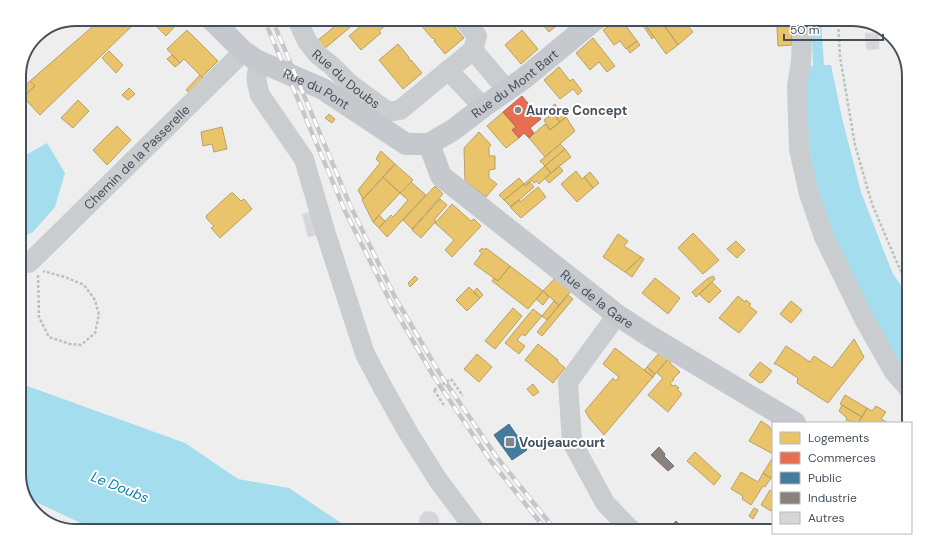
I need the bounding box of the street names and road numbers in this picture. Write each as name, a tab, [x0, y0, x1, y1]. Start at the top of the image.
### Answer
street label: Rue du Doubs	[309, 45, 384, 112]
street label: Rue du Mont Bart	[468, 45, 562, 122]
street label: Rue du Pont	[281, 64, 353, 113]
street label: Chemin de la Passerelle	[80, 101, 193, 213]
street label: Rue de la Gare	[557, 265, 637, 332]

